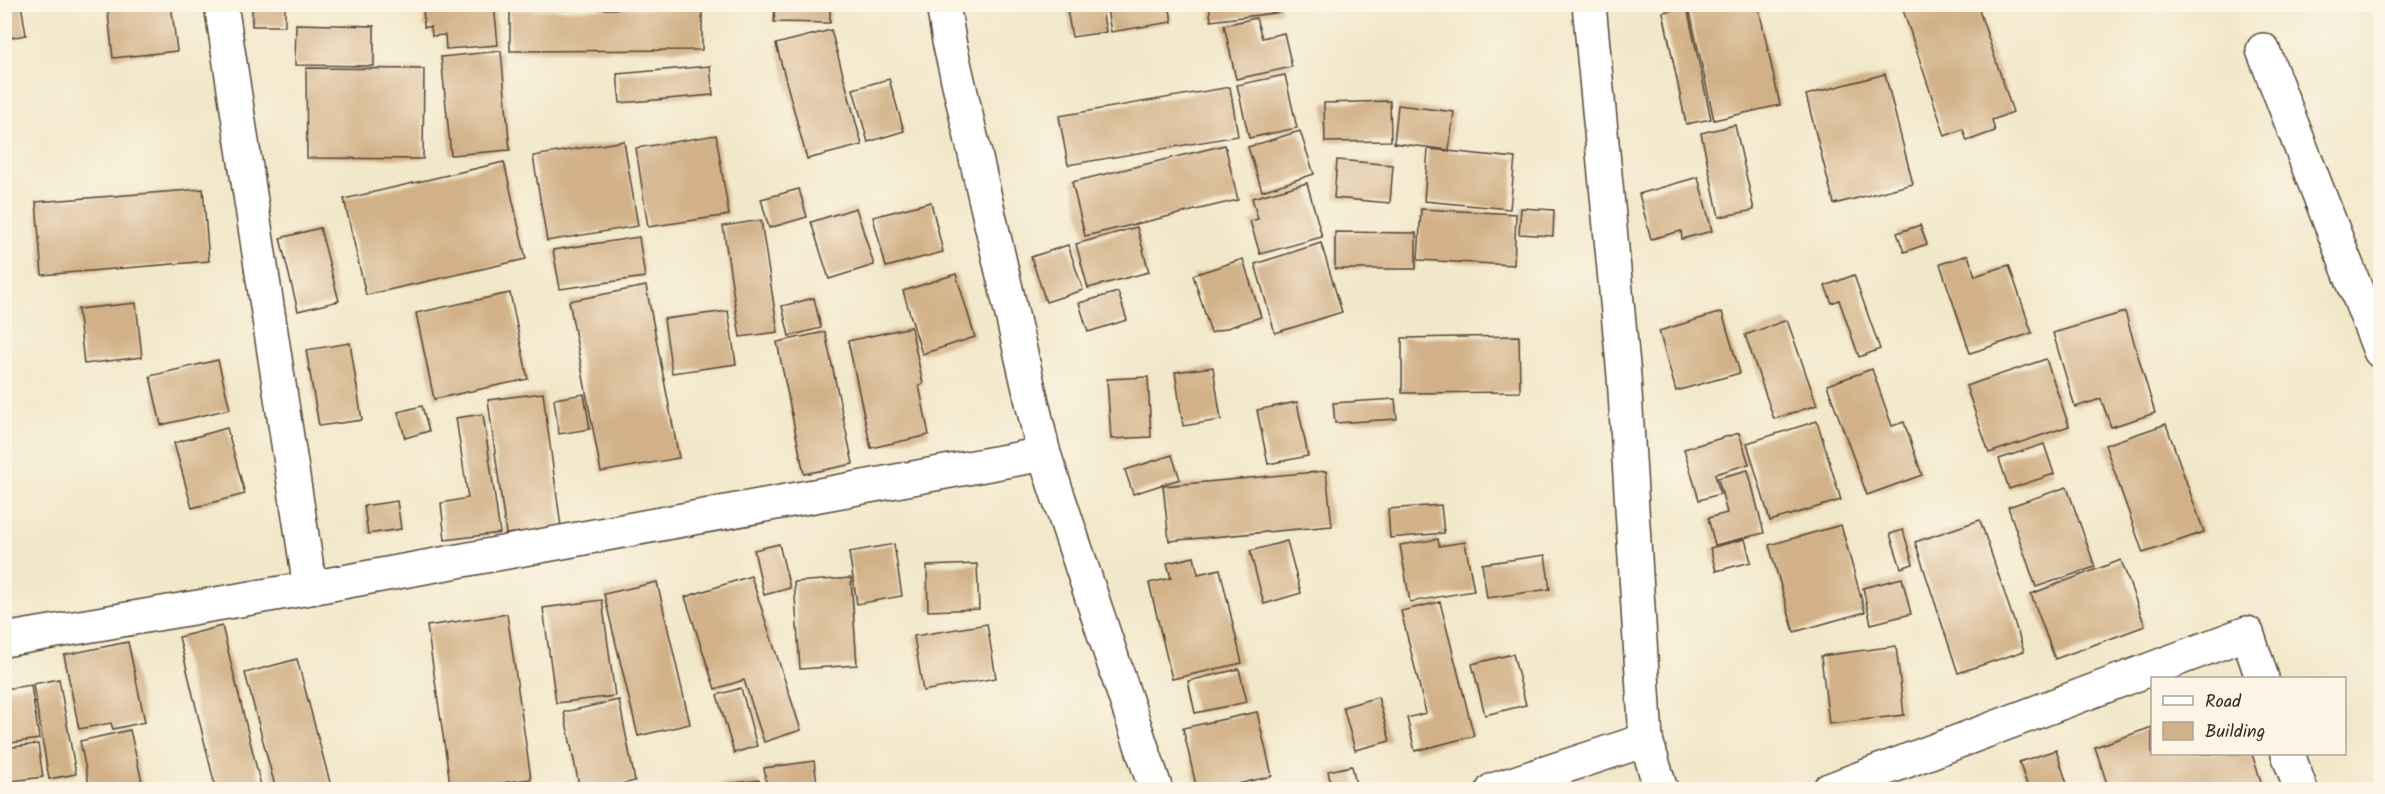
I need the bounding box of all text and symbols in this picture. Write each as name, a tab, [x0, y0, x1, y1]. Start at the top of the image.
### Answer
legend	[2151, 677, 2346, 755]
text: Road	[2205, 688, 2242, 717]
text: Building	[2205, 718, 2265, 747]

